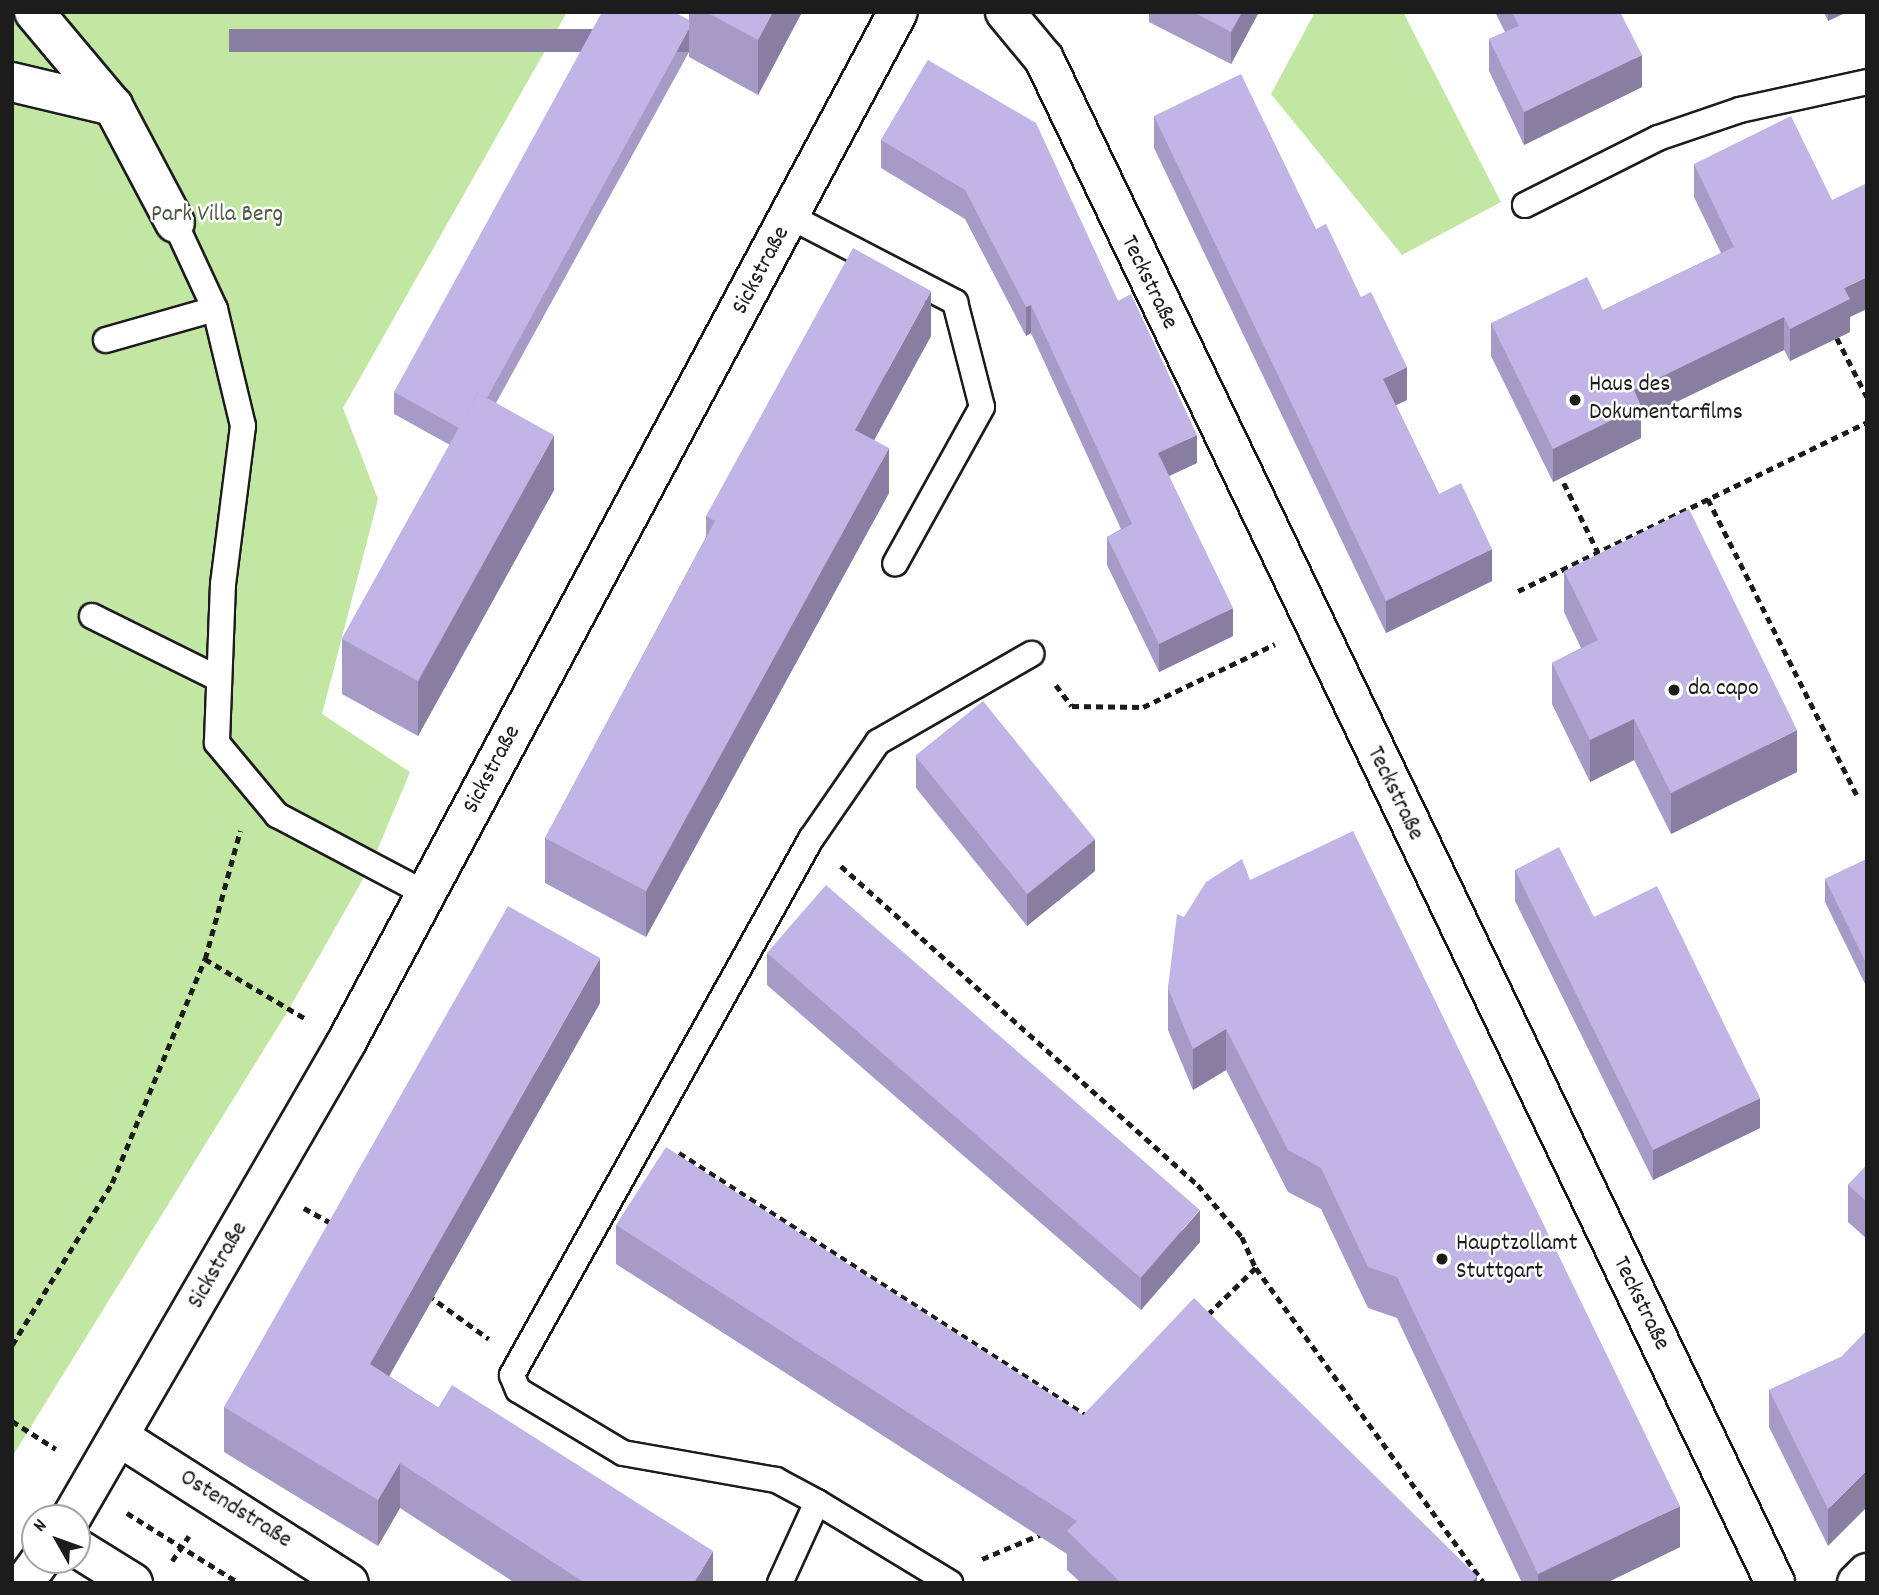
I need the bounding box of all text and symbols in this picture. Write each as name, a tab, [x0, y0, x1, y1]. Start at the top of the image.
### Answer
park label: Park Villa Berg	[151, 202, 283, 230]
street label: Sickstraße	[727, 222, 797, 320]
street label: Teckstraße	[1113, 231, 1183, 335]
place label: Haus des Dokumentarfilms	[1589, 372, 1743, 428]
marker: Haus des Dokumentarfilms	[1567, 392, 1583, 408]
place label: da capo	[1688, 676, 1759, 704]
marker: da capo	[1666, 682, 1682, 698]
street label: Sickstraße	[458, 721, 528, 819]
street label: Teckstraße	[1359, 742, 1429, 846]
street label: Sickstraße	[183, 1217, 255, 1315]
place label: Hauptzollamt Stuttgart	[1456, 1231, 1578, 1287]
marker: Hauptzollamt Stuttgart	[1434, 1251, 1450, 1267]
street label: Teckstraße	[1605, 1252, 1675, 1356]
street label: Ostendstraße	[174, 1464, 296, 1556]
north arrow	[21, 1504, 91, 1574]
text: N	[28, 1514, 54, 1539]

